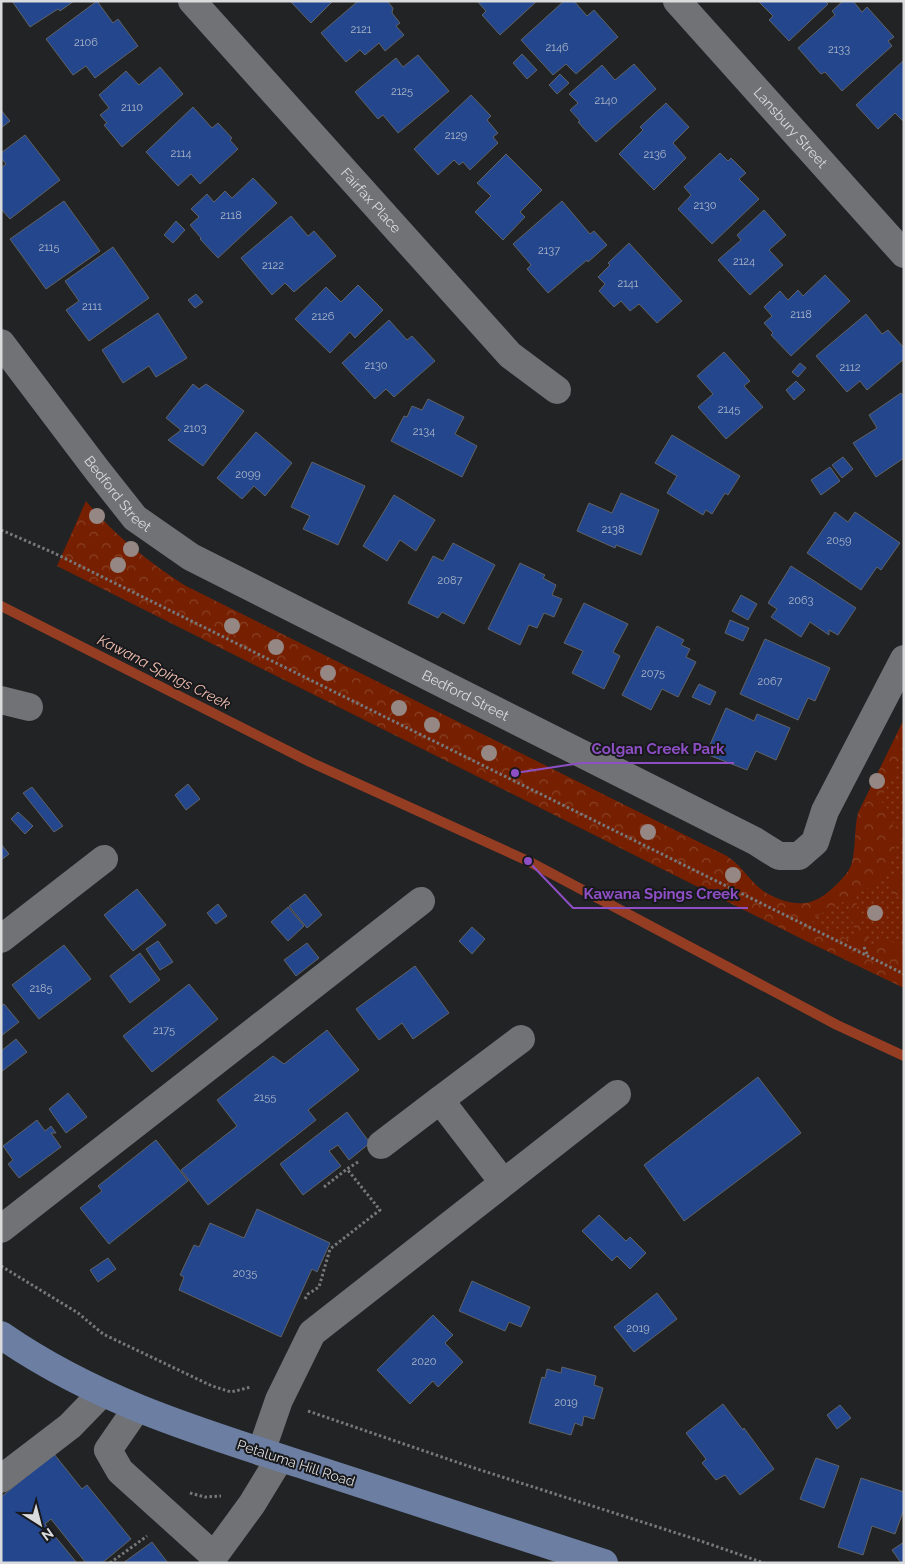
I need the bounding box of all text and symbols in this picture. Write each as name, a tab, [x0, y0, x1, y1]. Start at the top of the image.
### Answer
house number: 2121	[351, 23, 372, 36]
house number: 2106	[74, 36, 98, 49]
house number: 2146	[545, 41, 569, 54]
house number: 2133	[828, 43, 850, 56]
street label: Lansbury Street	[750, 84, 831, 171]
house number: 2125	[391, 85, 413, 98]
house number: 2140	[594, 94, 618, 107]
house number: 2110	[121, 101, 143, 114]
house number: 2129	[445, 129, 467, 142]
house number: 2114	[170, 147, 192, 160]
house number: 2136	[644, 148, 667, 161]
street label: Fairfax Place	[338, 165, 404, 236]
house number: 2130	[693, 199, 717, 212]
house number: 2118	[220, 209, 242, 222]
house number: 2115	[38, 241, 60, 254]
house number: 2137	[538, 244, 560, 257]
house number: 2124	[733, 255, 755, 268]
house number: 2122	[262, 259, 284, 272]
house number: 2141	[617, 277, 639, 290]
house number: 2111	[82, 300, 102, 313]
house number: 2118	[790, 308, 812, 321]
house number: 2126	[312, 310, 335, 323]
house number: 2130	[364, 359, 388, 372]
house number: 2112	[840, 361, 861, 374]
house number: 2145	[718, 403, 740, 416]
house number: 2103	[183, 422, 207, 435]
house number: 2134	[413, 425, 435, 438]
street label: Bedford Street	[81, 453, 155, 535]
house number: 2099	[235, 468, 261, 481]
house number: 2138	[602, 523, 624, 536]
house number: 2059	[827, 534, 851, 547]
house number: 2087	[438, 574, 463, 587]
house number: 2063	[789, 594, 814, 607]
water label: Kawana Spings Creek	[95, 631, 233, 713]
street label: Bedford Street	[420, 667, 512, 724]
house number: 2075	[641, 667, 665, 680]
house number: 2067	[758, 675, 783, 688]
callout: Colgan Creek Park	[581, 733, 734, 763]
text: Colgan Creek Park	[592, 740, 725, 758]
callout: Kawana Spings Creek	[573, 878, 748, 908]
text: Kawana Spings Creek	[584, 885, 739, 903]
house number: 2185	[30, 982, 52, 995]
house number: 2175	[153, 1024, 175, 1037]
house number: 2155	[254, 1091, 276, 1104]
house number: 2035	[233, 1267, 257, 1280]
house number: 2019	[626, 1322, 650, 1335]
house number: 2020	[412, 1355, 437, 1368]
house number: 2019	[554, 1396, 578, 1409]
street label: Petaluma Hill Road	[235, 1436, 357, 1490]
north arrow	[15, 1499, 65, 1549]
text: N	[39, 1525, 57, 1544]

